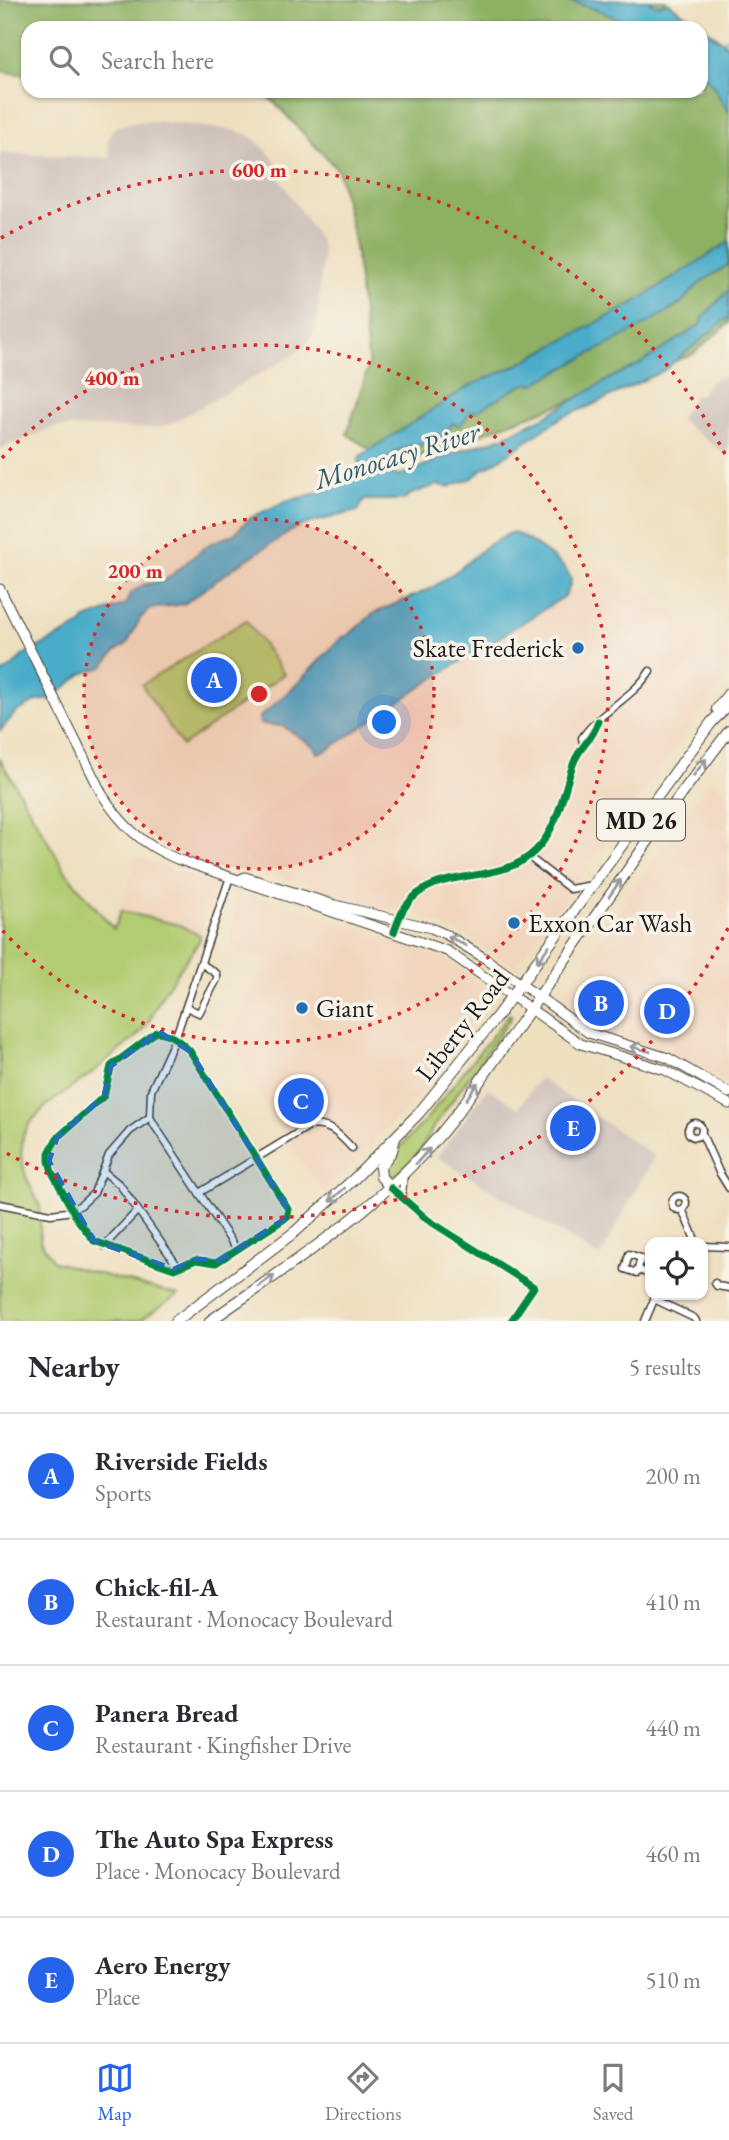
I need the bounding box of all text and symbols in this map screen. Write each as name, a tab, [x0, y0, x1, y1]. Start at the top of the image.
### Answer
search box	[21, 21, 708, 98]
icon: search	[45, 41, 83, 79]
text: Search here	[101, 43, 214, 77]
text: 600 m	[231, 156, 287, 183]
text: 400 m	[84, 364, 140, 391]
water label: Monocacy River	[308, 412, 485, 498]
text: 200 m	[107, 557, 163, 584]
place label: Skate Frederick	[413, 631, 565, 665]
marker: Skate Frederick	[570, 640, 586, 656]
pin: A	[191, 654, 237, 706]
centre of rings	[247, 682, 271, 706]
your location	[367, 705, 401, 739]
one-way arrow	[692, 758, 707, 777]
road number: MD 26	[597, 800, 685, 840]
one-way arrow	[608, 879, 622, 898]
place label: Exxon Car Wash	[528, 906, 692, 940]
marker: Exxon Car Wash	[506, 915, 522, 931]
one-way arrow	[447, 934, 467, 948]
one-way arrow	[535, 944, 550, 963]
street label: Liberty Road	[408, 961, 517, 1088]
pin: B	[578, 977, 624, 1029]
pin: D	[644, 985, 690, 1037]
place label: Giant	[316, 991, 374, 1025]
marker: Giant	[294, 1000, 310, 1016]
one-way arrow	[629, 1041, 651, 1054]
pin: C	[278, 1075, 324, 1127]
one-way arrow	[465, 1082, 479, 1101]
pin: E	[550, 1102, 596, 1154]
one-way arrow	[414, 1148, 431, 1165]
one-way arrow	[328, 1187, 346, 1203]
map controls	[645, 1237, 708, 1300]
button: locate	[645, 1237, 708, 1300]
one-way arrow	[256, 1274, 275, 1288]
text: Nearby	[28, 1347, 120, 1386]
text: 5 results	[629, 1352, 701, 1382]
text: Riverside Fields	[95, 1444, 268, 1478]
text: A	[43, 1461, 59, 1491]
text: 200 m	[645, 1461, 701, 1491]
text: Sports	[95, 1478, 151, 1508]
text: Chick-fil-A	[95, 1570, 218, 1604]
text: B	[44, 1587, 58, 1617]
text: 410 m	[645, 1587, 701, 1617]
text: Restaurant · Monocacy Boulevard	[95, 1604, 393, 1634]
text: Panera Bread	[95, 1696, 239, 1730]
text: C	[43, 1713, 59, 1743]
text: 440 m	[645, 1713, 701, 1743]
text: Restaurant · Kingfisher Drive	[95, 1730, 351, 1760]
text: The Auto Spa Express	[95, 1822, 333, 1856]
text: D	[42, 1839, 60, 1869]
text: 460 m	[645, 1839, 701, 1869]
text: Place · Monocacy Boulevard	[95, 1856, 341, 1886]
text: Aero Energy	[95, 1948, 231, 1982]
text: E	[44, 1965, 58, 1995]
text: 510 m	[645, 1965, 701, 1995]
text: Place	[95, 1982, 140, 2012]
tab: Map	[96, 2059, 134, 2126]
tab: Directions	[325, 2059, 401, 2126]
tab: Saved	[593, 2059, 633, 2126]

